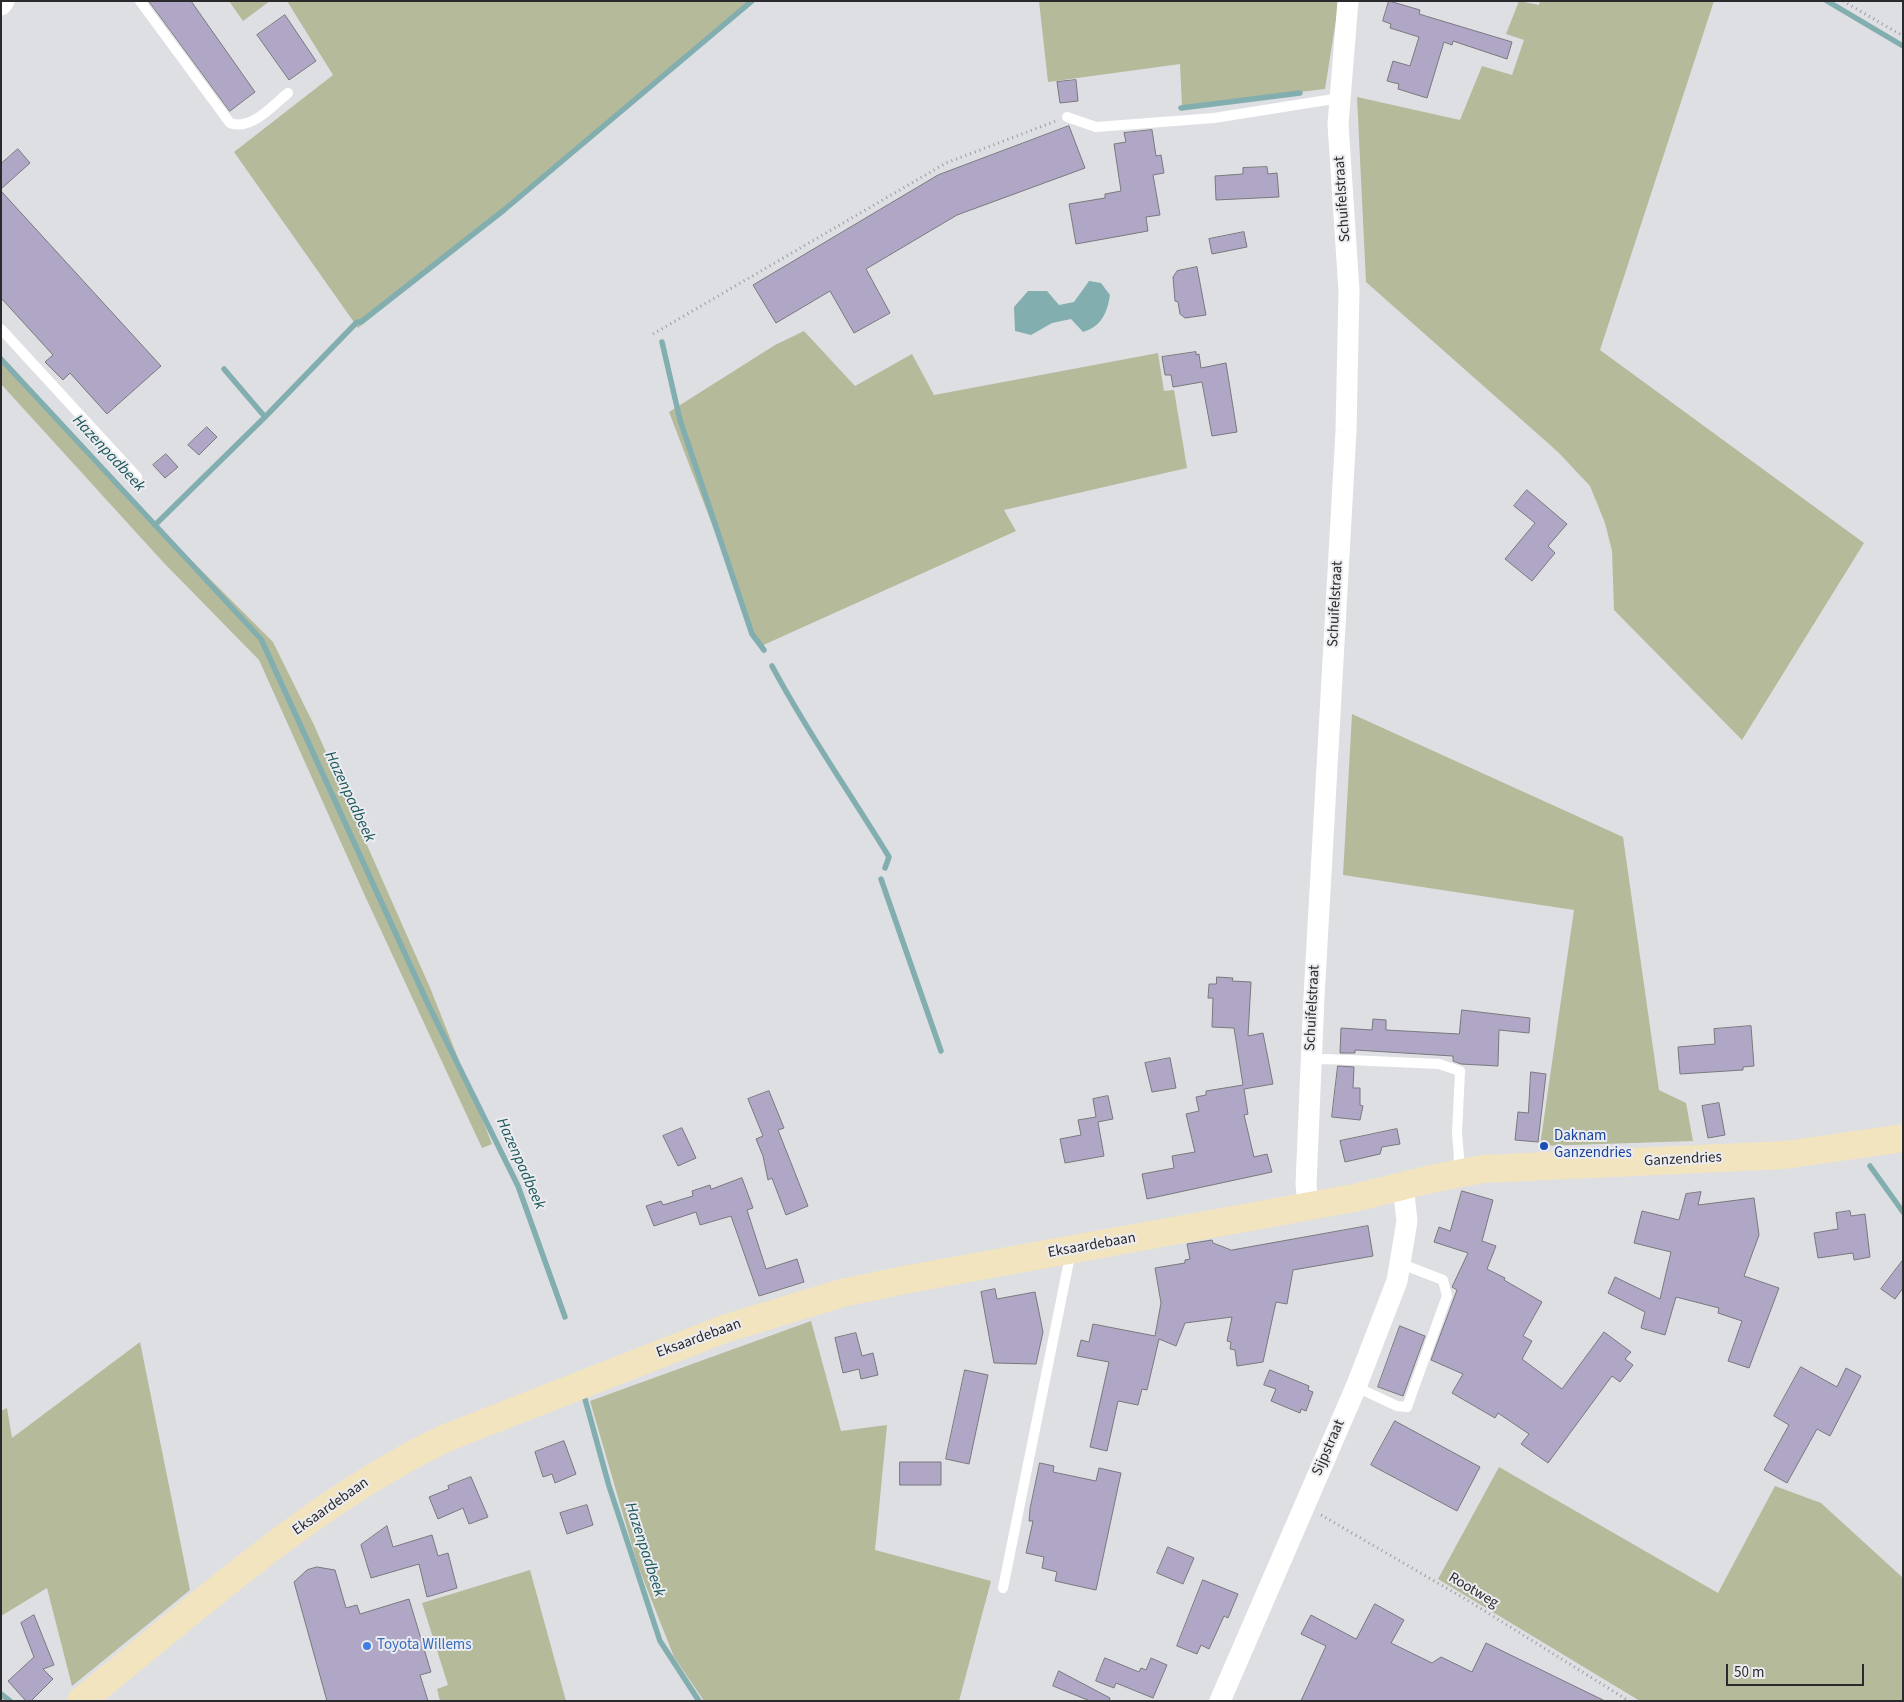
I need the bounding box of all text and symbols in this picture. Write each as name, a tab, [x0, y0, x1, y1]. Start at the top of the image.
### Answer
street label: Schuifelstraat	[1331, 155, 1355, 243]
water label: Hazenpadbeek	[67, 412, 149, 496]
street label: Schuifelstraat	[1325, 560, 1347, 648]
water label: Hazenpadbeek	[320, 748, 378, 846]
street label: Schuifelstraat	[1302, 964, 1324, 1052]
water label: Hazenpadbeek	[491, 1115, 549, 1213]
place label: Daknam Ganzendries	[1554, 1128, 1632, 1163]
marker: Daknam Ganzendries	[1538, 1140, 1550, 1152]
street label: Ganzendries	[1644, 1149, 1722, 1171]
street label: Eksaardebaan	[1047, 1229, 1137, 1263]
street label: Eksaardebaan	[654, 1315, 744, 1363]
street label: Sijpstraat	[1309, 1417, 1349, 1479]
street label: Eksaardebaan	[289, 1474, 373, 1540]
water label: Hazenpadbeek	[620, 1500, 668, 1600]
street label: Rootweg	[1445, 1569, 1501, 1613]
place label: Toyota Willems	[377, 1637, 472, 1655]
marker: Toyota Willems	[361, 1640, 373, 1652]
scale bar	[1729, 1654, 1866, 1686]
text: 50 m	[1734, 1662, 1764, 1683]

